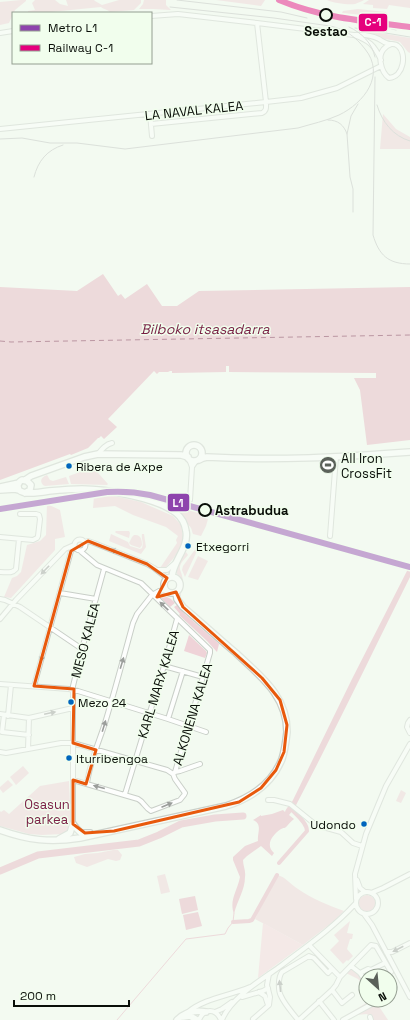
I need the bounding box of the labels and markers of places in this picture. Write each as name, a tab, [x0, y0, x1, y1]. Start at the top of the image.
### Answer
marker: Sestao	[319, 8, 333, 22]
place label: Sestao	[304, 23, 348, 40]
place label: All Iron CrossFit	[341, 450, 392, 482]
sports icon: All Iron CrossFit	[318, 455, 338, 475]
place label: Ribera de Axpe	[76, 459, 163, 475]
marker: Ribera de Axpe	[64, 461, 74, 471]
place label: Astrabudua	[215, 502, 289, 519]
marker: Astrabudua	[198, 503, 212, 517]
place label: Etxegorri	[196, 539, 249, 555]
marker: Etxegorri	[183, 541, 193, 551]
place label: Mezo 24	[78, 695, 127, 711]
marker: Mezo 24	[66, 697, 76, 707]
place label: Iturribengoa	[76, 751, 148, 767]
marker: Iturribengoa	[64, 753, 74, 763]
place label: Udondo	[310, 817, 356, 833]
marker: Udondo	[359, 819, 369, 829]

